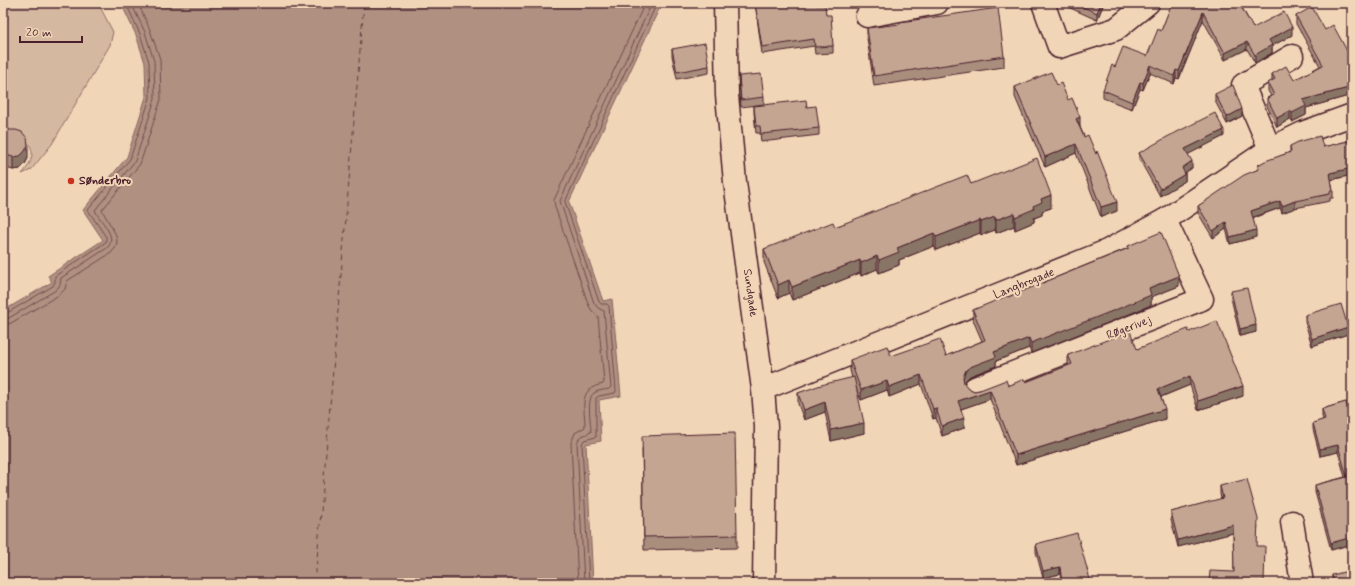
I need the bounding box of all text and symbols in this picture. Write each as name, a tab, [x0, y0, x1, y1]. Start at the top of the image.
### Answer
scale bar	[20, 18, 82, 44]
text: 20 m	[26, 25, 52, 41]
place label: Sønderbro	[79, 173, 132, 189]
marker: Sønderbro	[66, 176, 76, 186]
street label: Langbrogade	[991, 265, 1057, 303]
street label: Sundgade	[739, 268, 761, 318]
street label: Røgerivej	[1104, 312, 1154, 344]

